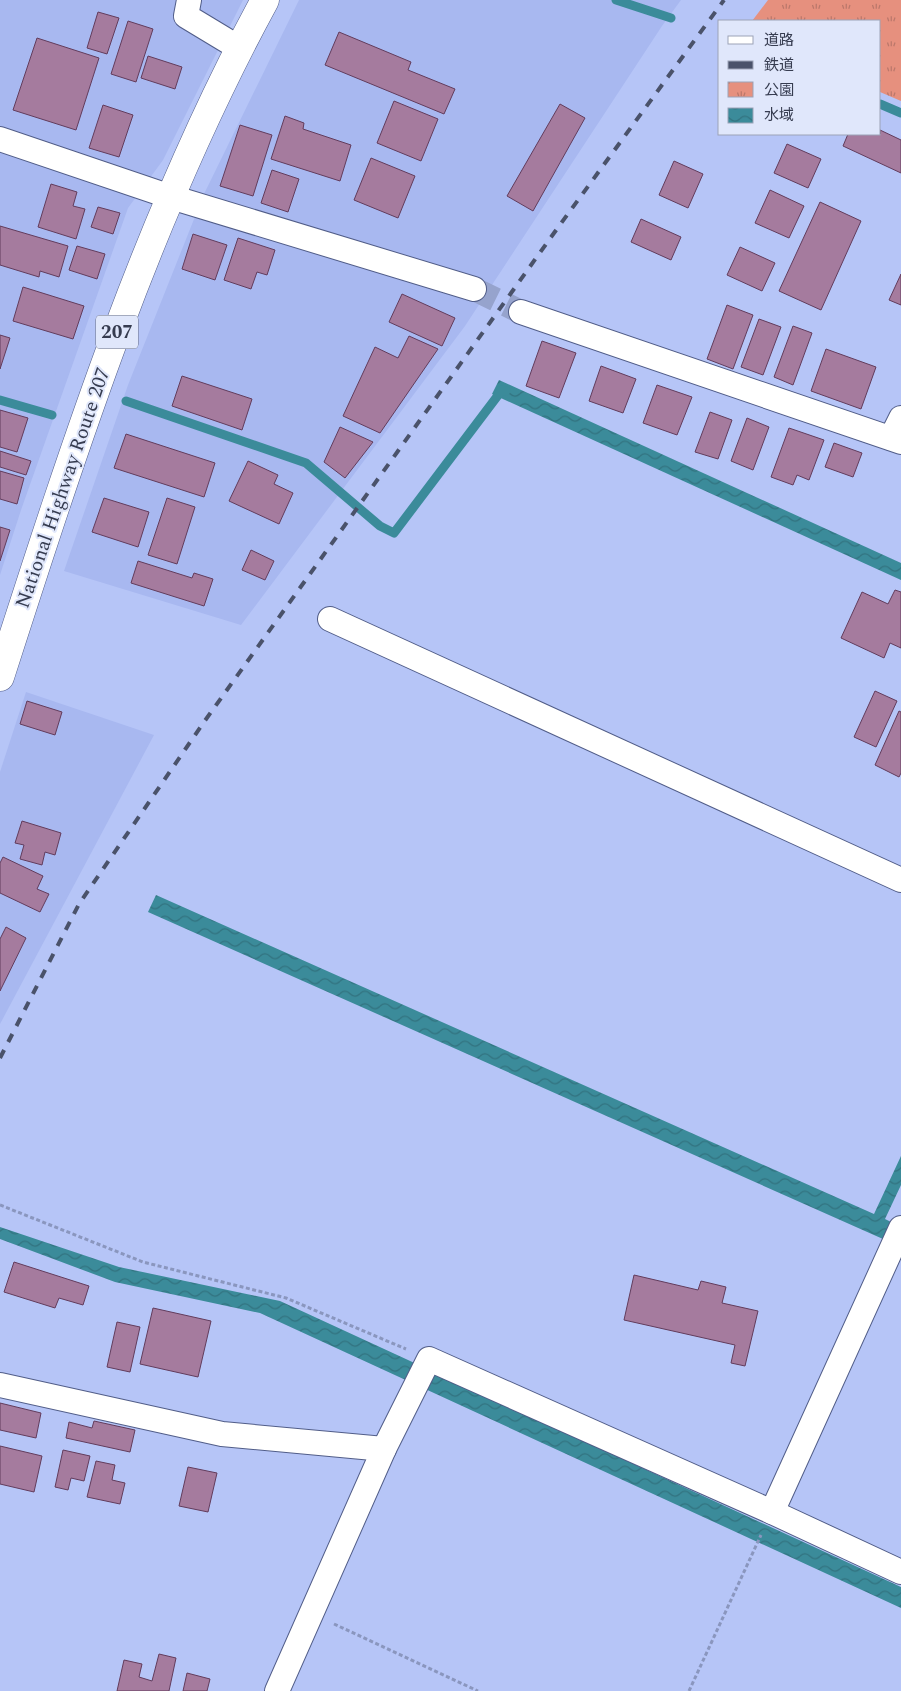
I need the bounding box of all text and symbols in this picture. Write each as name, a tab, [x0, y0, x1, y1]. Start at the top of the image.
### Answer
legend	[718, 20, 881, 135]
text: 道路	[764, 29, 794, 52]
text: 鉄道	[764, 54, 794, 77]
text: 公園	[764, 79, 794, 102]
text: 水域	[764, 104, 794, 127]
road number: 207	[96, 316, 138, 348]
street label: National Highway Route 207	[8, 364, 118, 612]

